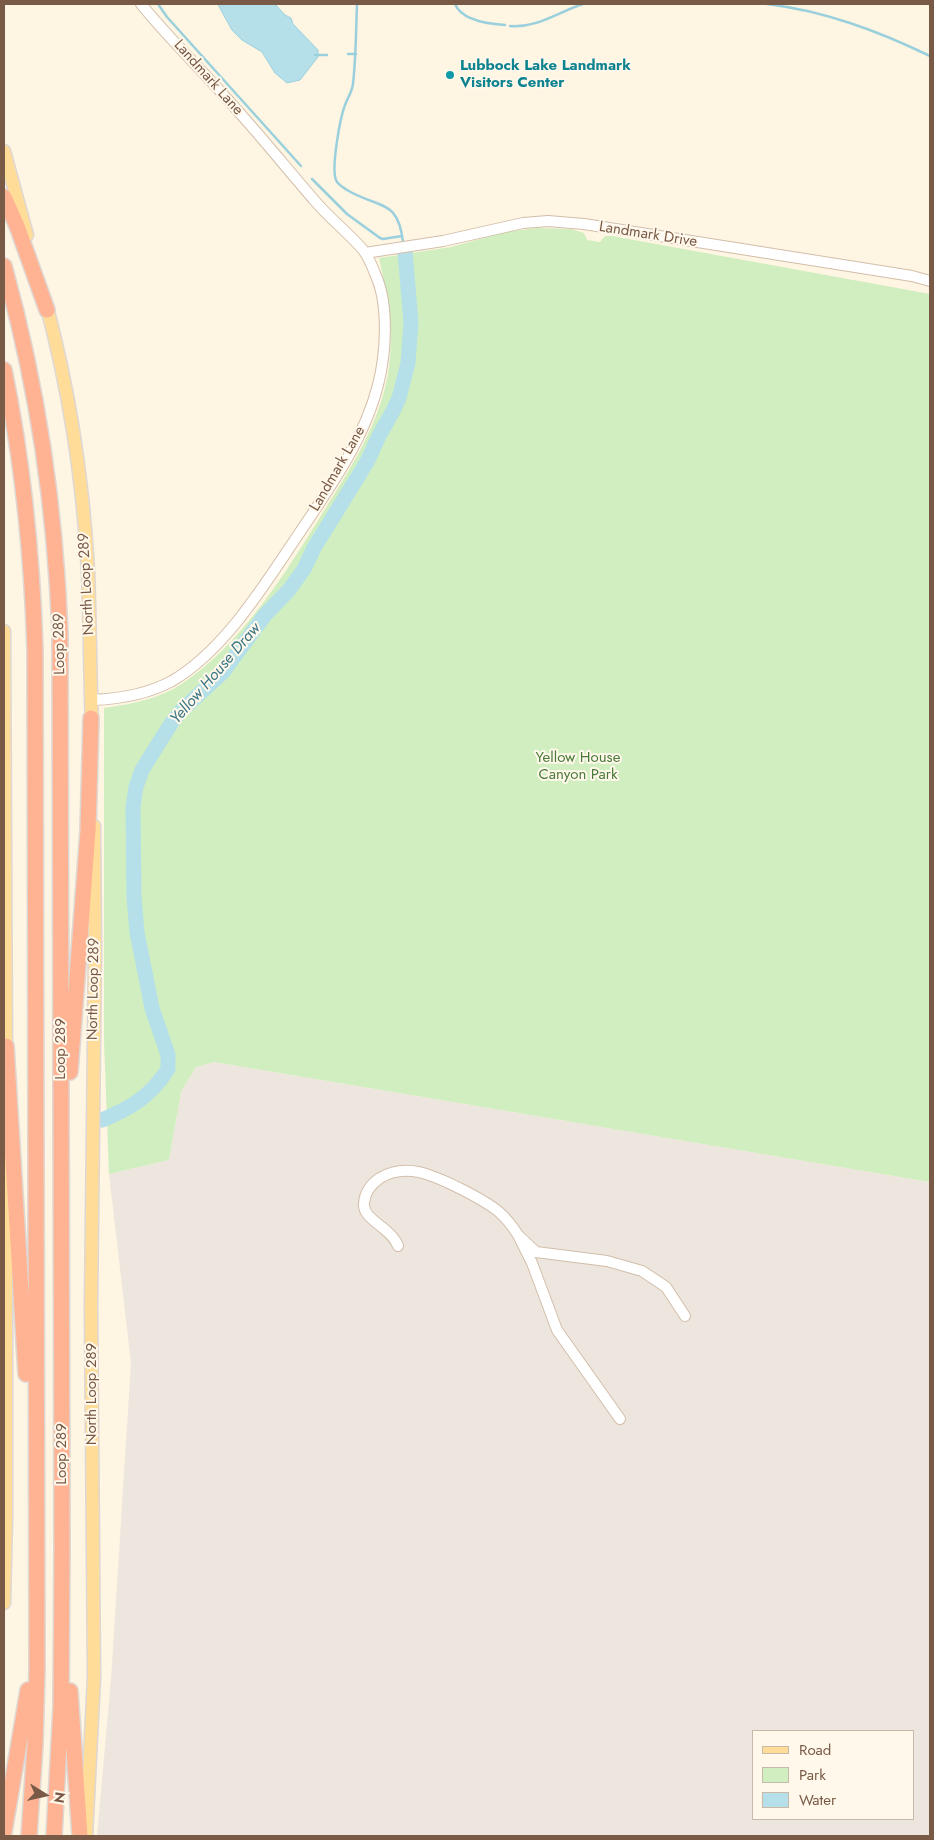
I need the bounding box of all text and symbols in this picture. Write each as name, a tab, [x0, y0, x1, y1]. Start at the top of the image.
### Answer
street label: Landmark Lane	[169, 37, 247, 119]
place label: Lubbock Lake Landmark Visitors Center	[460, 57, 631, 92]
marker: Lubbock Lake Landmark Visitors Center	[444, 69, 456, 81]
street label: Landmark Drive	[598, 218, 698, 252]
street label: Landmark Lane	[306, 423, 370, 515]
street label: North Loop 289	[75, 532, 99, 636]
street label: Loop 289	[50, 613, 70, 675]
water label: Yellow House Draw	[167, 619, 265, 729]
park label: Yellow House Canyon Park	[536, 749, 620, 784]
street label: North Loop 289	[84, 938, 104, 1040]
street label: Loop 289	[52, 1018, 70, 1080]
street label: North Loop 289	[83, 1343, 101, 1445]
street label: Loop 289	[53, 1423, 71, 1485]
legend	[752, 1730, 914, 1820]
text: Road	[799, 1739, 831, 1761]
text: Park	[799, 1764, 826, 1786]
north arrow	[20, 1770, 70, 1820]
text: Water	[799, 1789, 836, 1811]
text: N	[49, 1790, 71, 1805]

